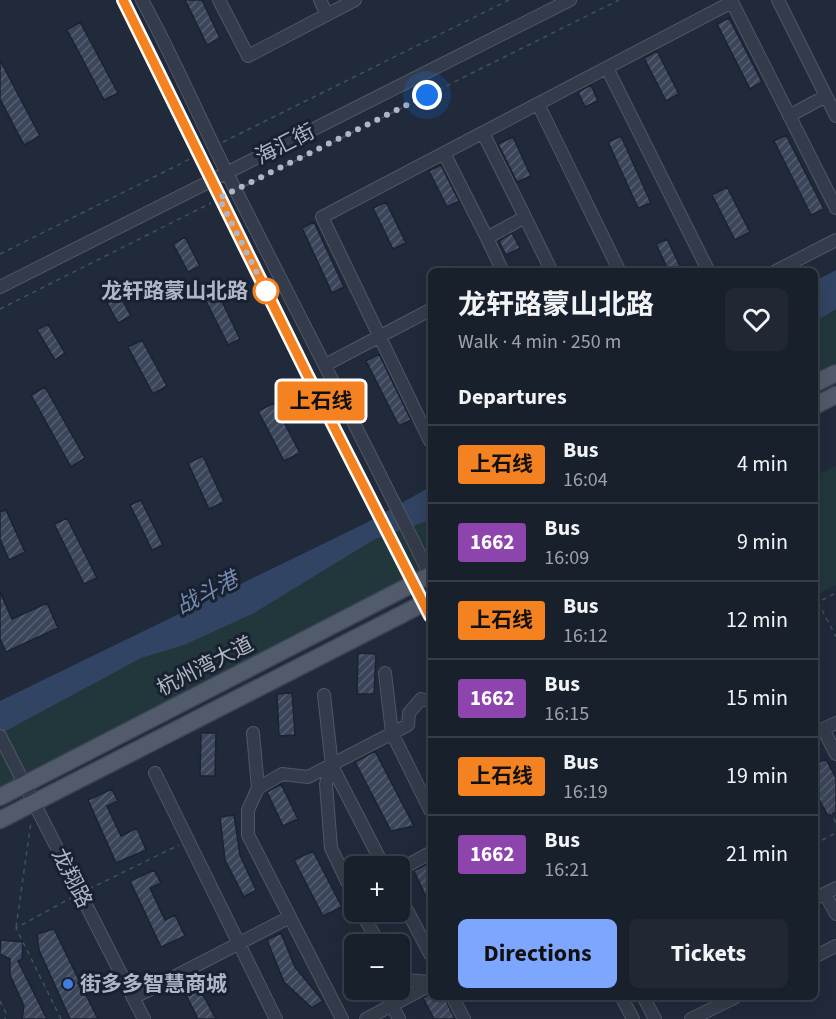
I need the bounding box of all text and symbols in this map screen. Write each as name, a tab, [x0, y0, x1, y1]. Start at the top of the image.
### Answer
your location	[412, 80, 442, 110]
street label: 海汇街	[250, 116, 320, 172]
place label: 龙轩路蒙山北路	[101, 276, 248, 306]
marker: 龙轩路蒙山北路	[253, 278, 279, 304]
text: 龙轩路蒙山北路	[458, 285, 654, 325]
button: heart	[725, 288, 788, 351]
text: Walk · 4 min · 250 m	[458, 328, 621, 356]
text: Departures	[458, 381, 567, 413]
line badge: 上石线	[286, 382, 356, 420]
text: 上石线	[290, 386, 353, 416]
text: Bus	[563, 434, 599, 466]
text: 4 min	[737, 448, 788, 480]
text: 上石线	[470, 449, 533, 479]
text: 16:04	[563, 466, 608, 494]
text: Bus	[544, 512, 580, 544]
text: 9 min	[737, 526, 788, 558]
text: 1662	[470, 527, 514, 557]
text: 16:09	[544, 544, 589, 572]
water label: 战斗港	[170, 562, 246, 622]
text: Bus	[563, 590, 599, 622]
text: 12 min	[726, 604, 788, 636]
text: 上石线	[470, 605, 533, 635]
text: 16:12	[563, 622, 608, 650]
street label: 杭州湾大道	[151, 629, 259, 703]
text: Bus	[544, 668, 580, 700]
text: 15 min	[726, 682, 788, 714]
text: 1662	[470, 683, 514, 713]
text: 16:15	[544, 700, 589, 728]
text: Bus	[563, 746, 599, 778]
text: 19 min	[726, 760, 788, 792]
text: 上石线	[470, 761, 533, 791]
text: 16:19	[563, 778, 608, 806]
text: Bus	[544, 824, 580, 856]
text: 21 min	[726, 838, 788, 870]
text: 1662	[470, 839, 514, 869]
street label: 龙翔路	[44, 843, 100, 913]
map controls	[344, 856, 410, 1000]
button: +	[344, 856, 410, 922]
text: 16:21	[544, 856, 589, 884]
button: Directions	[458, 919, 617, 988]
button: Tickets	[629, 919, 788, 988]
button: −	[344, 934, 410, 1000]
place label: 街多多智慧商城	[80, 969, 227, 999]
marker: 街多多智慧商城	[61, 977, 75, 991]

